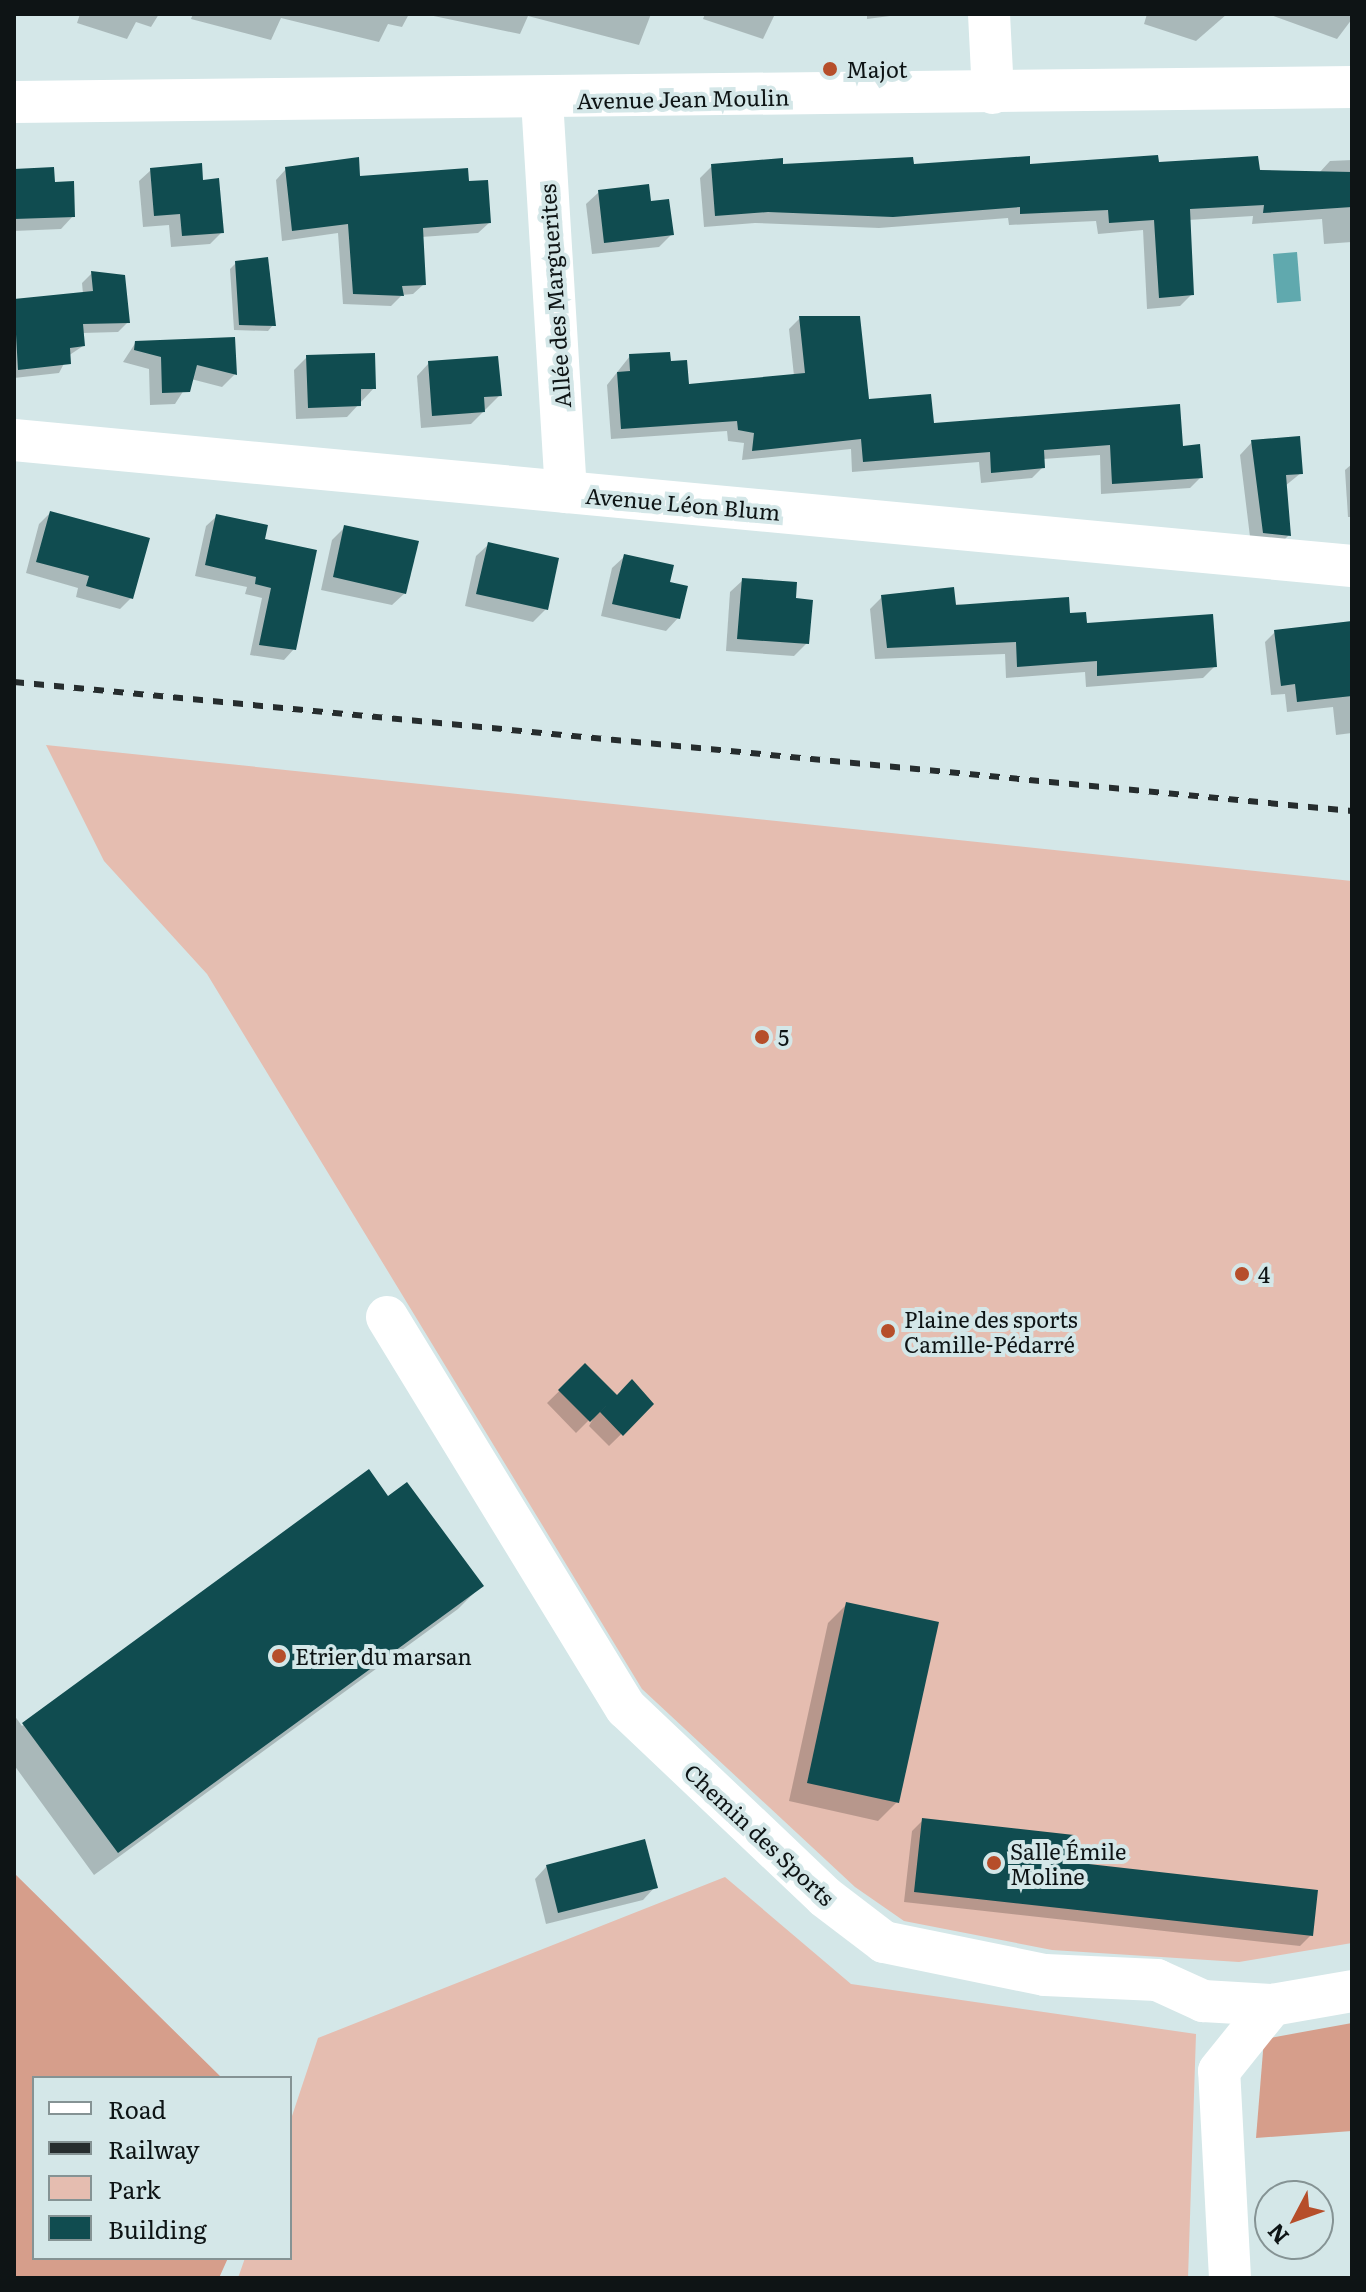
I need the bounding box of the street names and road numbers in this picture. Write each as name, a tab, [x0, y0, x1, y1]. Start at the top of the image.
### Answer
street label: Avenue Jean Moulin	[576, 83, 790, 113]
street label: Allée des Marguerites	[533, 183, 575, 409]
street label: Avenue Léon Blum	[584, 481, 782, 525]
street label: Chemin des Sports	[680, 1758, 840, 1910]

